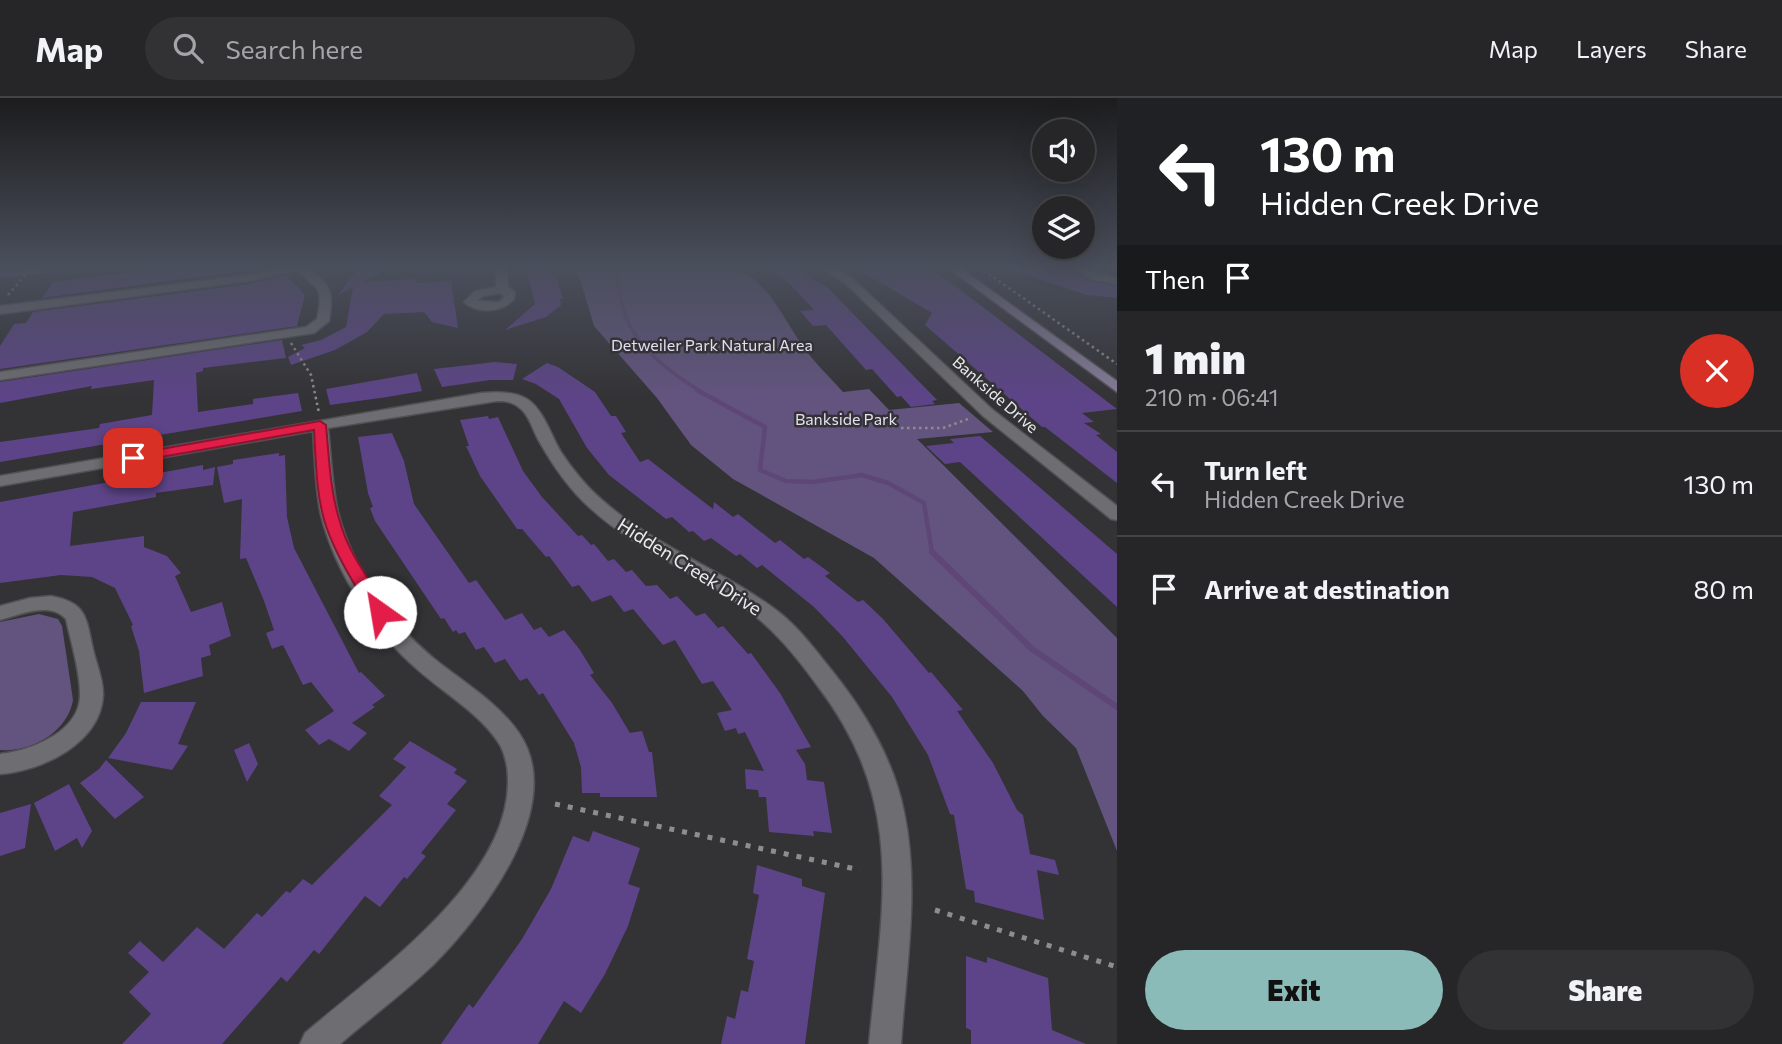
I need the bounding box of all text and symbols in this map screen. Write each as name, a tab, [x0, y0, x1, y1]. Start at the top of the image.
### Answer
search box	[145, 17, 635, 80]
text: Map	[35, 28, 103, 69]
icon: search	[169, 29, 207, 67]
text: Search here	[225, 33, 363, 64]
text: Map	[1489, 34, 1538, 63]
text: Layers	[1576, 34, 1647, 63]
text: Share	[1685, 34, 1747, 63]
map controls	[1032, 119, 1095, 259]
button: sound	[1032, 119, 1095, 182]
text: 130 m	[1260, 122, 1395, 182]
icon: left	[1145, 126, 1236, 217]
text: Hidden Creek Drive	[1260, 182, 1539, 222]
button: layers	[1032, 196, 1095, 259]
icon: arrive	[1219, 259, 1257, 297]
text: Then	[1145, 263, 1205, 294]
text: 1 min	[1145, 331, 1246, 383]
button: close	[1680, 334, 1754, 408]
park label: Detweiler Park Natural Area	[611, 335, 813, 354]
street label: Bankside Drive	[949, 352, 1043, 436]
text: 210 m · 06:41	[1145, 383, 1279, 411]
park label: Bankside Park	[795, 409, 897, 428]
pin	[103, 428, 163, 488]
icon: arrive	[114, 439, 152, 477]
text: Turn left	[1204, 454, 1307, 485]
icon: left	[1145, 465, 1183, 503]
text: 130 m	[1683, 468, 1754, 499]
text: Hidden Creek Drive	[1204, 485, 1405, 513]
street label: Hidden Creek Drive	[614, 512, 766, 620]
icon: arrive	[1145, 570, 1183, 608]
text: Arrive at destination	[1204, 573, 1450, 604]
text: 80 m	[1694, 573, 1754, 604]
position arrow	[343, 575, 417, 649]
button: Exit	[1145, 950, 1443, 1030]
button: Share	[1457, 950, 1754, 1030]

